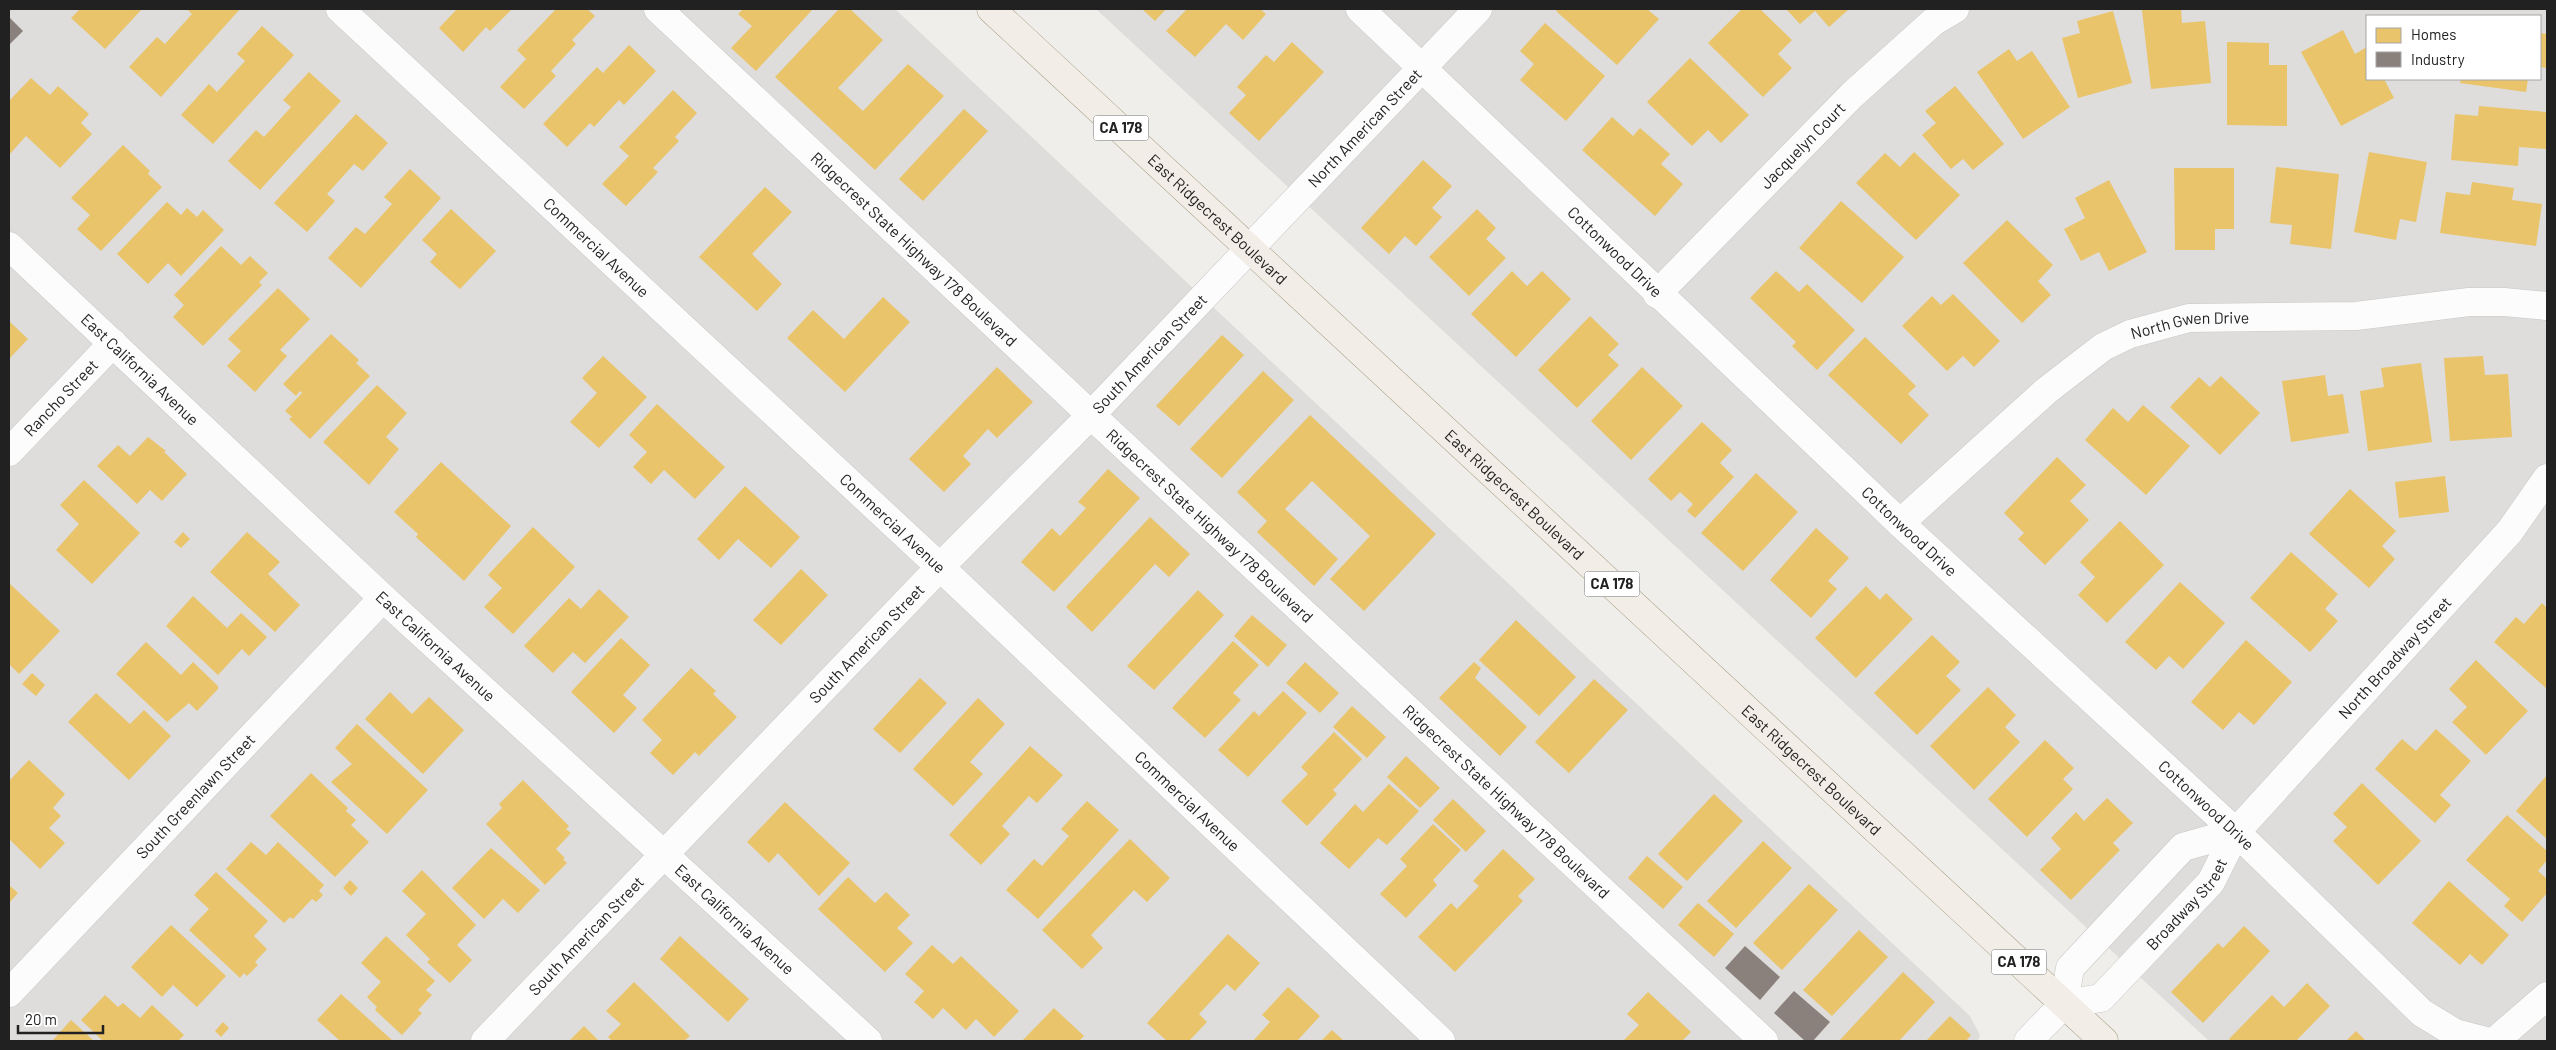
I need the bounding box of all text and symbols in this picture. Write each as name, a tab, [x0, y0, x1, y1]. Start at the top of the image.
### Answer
legend	[2366, 15, 2541, 80]
text: Homes	[2411, 25, 2456, 43]
text: Industry	[2411, 50, 2465, 68]
street label: North American Street	[1303, 64, 1425, 191]
street label: Jacquelyn Court	[1756, 98, 1849, 192]
road number: CA 178	[1094, 116, 1148, 140]
street label: Ridgecrest State Highway 178 Boulevard	[807, 148, 1021, 350]
street label: East Ridgecrest Boulevard	[1144, 150, 1291, 288]
street label: Commercial Avenue	[540, 193, 653, 301]
street label: Cottonwood Drive	[1564, 202, 1667, 301]
street label: South American Street	[1088, 290, 1210, 417]
street label: North Gwen Drive	[2128, 307, 2249, 342]
street label: East California Avenue	[78, 309, 203, 429]
street label: Rancho Street	[19, 355, 101, 440]
street label: Ridgecrest State Highway 178 Boulevard	[1103, 424, 1318, 626]
street label: East Ridgecrest Boulevard	[1441, 425, 1588, 563]
street label: Commercial Avenue	[836, 469, 950, 577]
street label: Cottonwood Drive	[1858, 482, 1961, 580]
road number: CA 178	[1584, 572, 1640, 596]
street label: South American Street	[805, 580, 928, 707]
street label: East California Avenue	[373, 587, 500, 705]
street label: North Broadway Street	[2334, 592, 2455, 722]
street label: Ridgecrest State Highway 178 Boulevard	[1399, 700, 1614, 902]
street label: East Ridgecrest Boulevard	[1738, 700, 1885, 839]
street label: South Greenlawn Street	[132, 730, 258, 862]
street label: Commercial Avenue	[1131, 747, 1244, 855]
street label: Cottonwood Drive	[2155, 756, 2258, 854]
street label: Broadway Street	[2142, 855, 2230, 953]
street label: East California Avenue	[672, 860, 799, 978]
street label: South American Street	[524, 872, 647, 999]
road number: CA 178	[1992, 950, 2046, 974]
scale bar	[18, 1002, 102, 1034]
text: 20 m	[25, 1010, 57, 1028]

